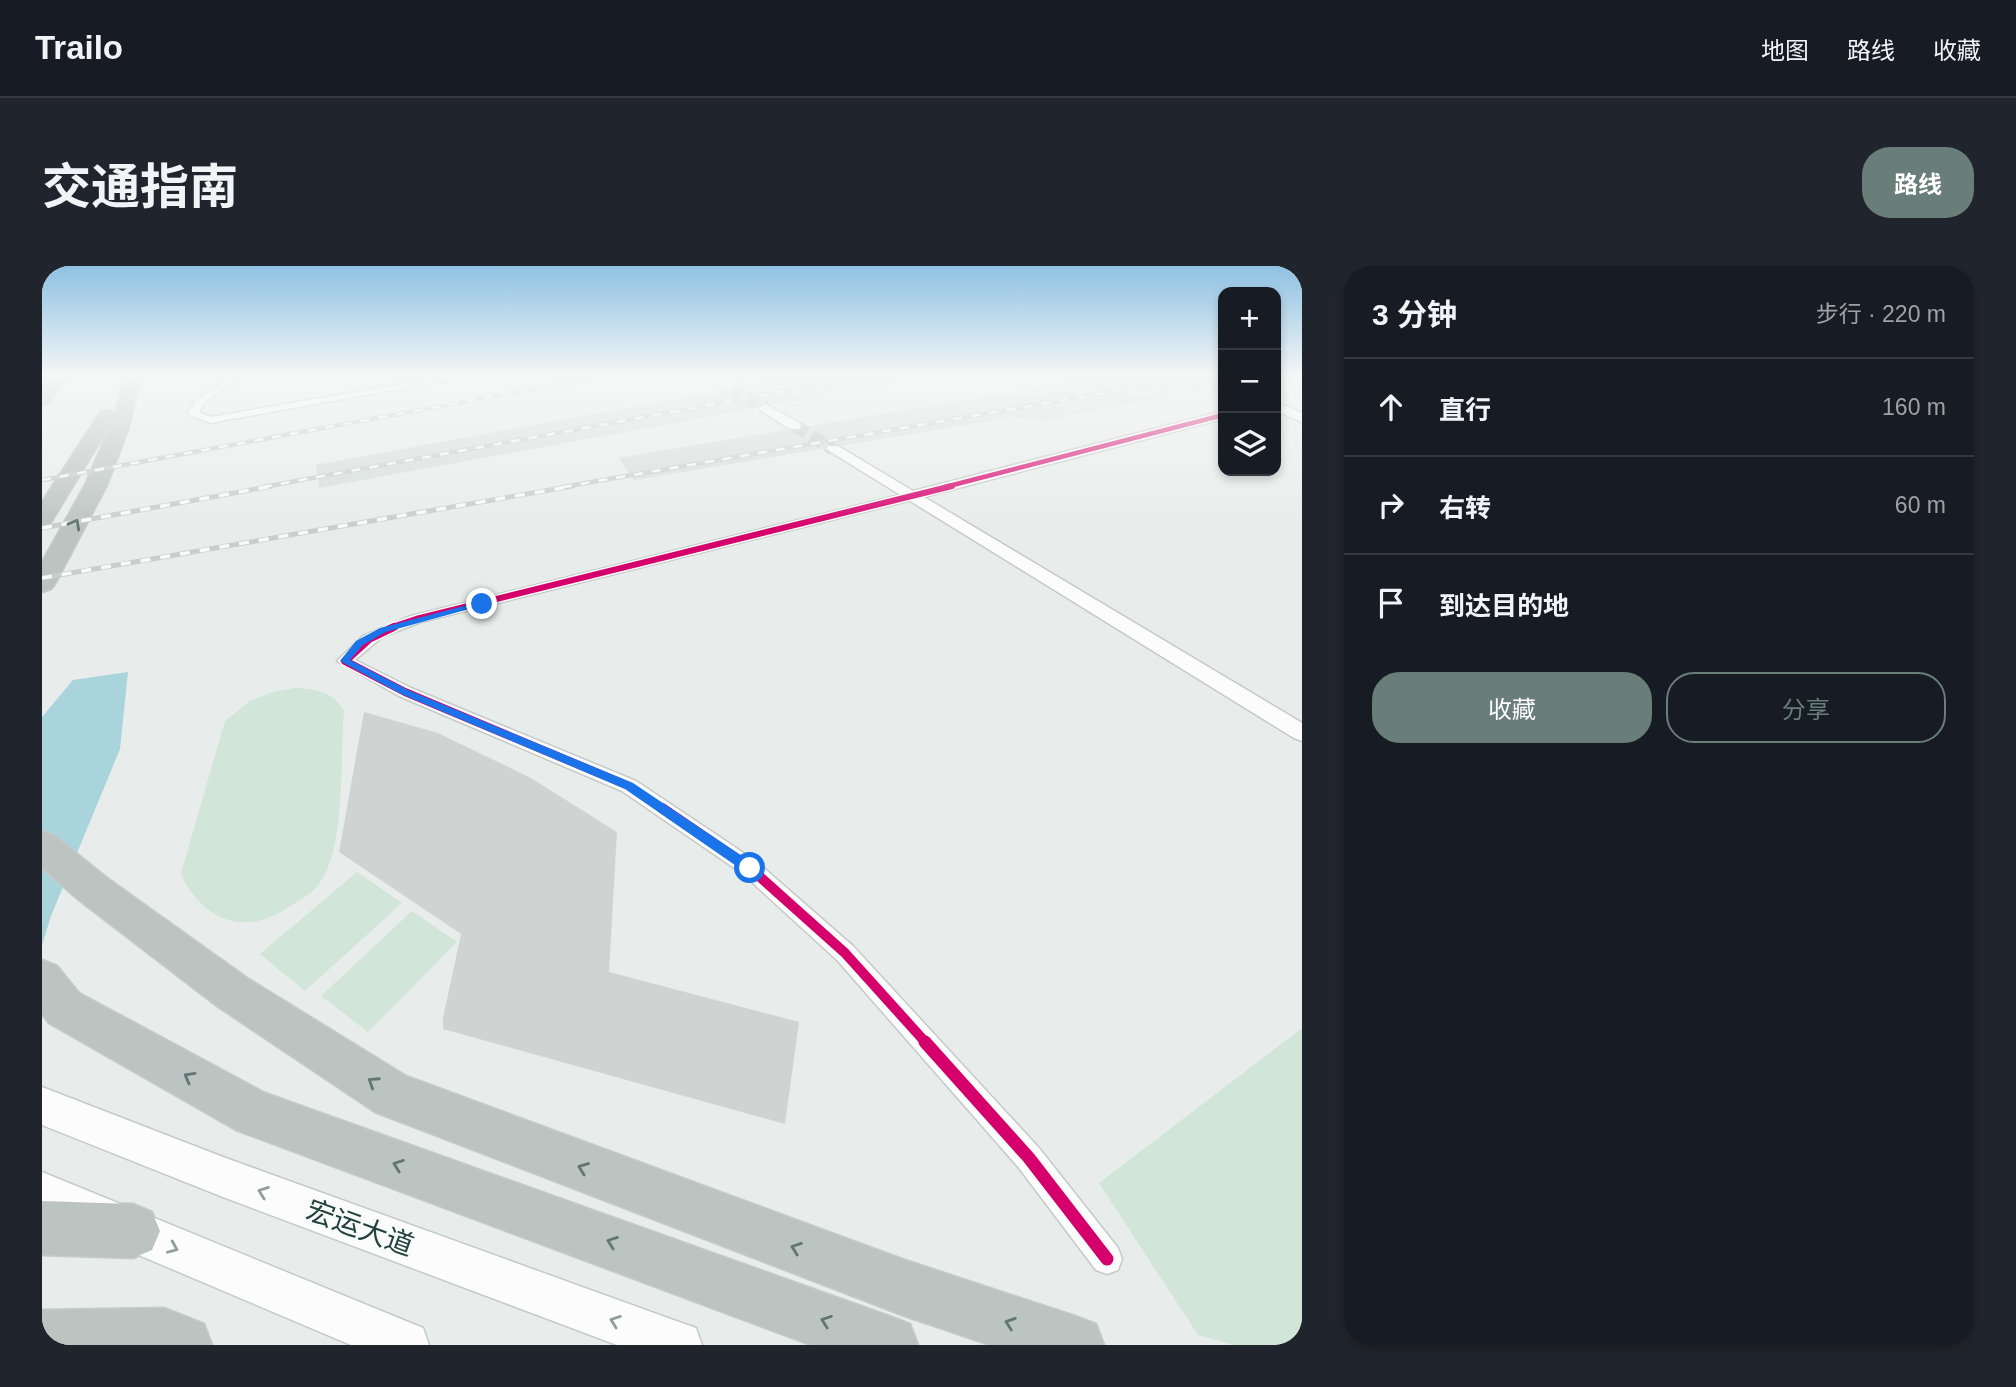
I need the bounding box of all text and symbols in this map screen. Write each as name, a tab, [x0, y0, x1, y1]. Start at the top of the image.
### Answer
text: Trailo	[35, 29, 123, 66]
text: 地图	[1761, 37, 1809, 64]
text: 路线	[1847, 37, 1895, 64]
text: 收藏	[1933, 37, 1981, 64]
button: 路线	[1862, 147, 1974, 218]
text: 交通指南	[42, 160, 238, 214]
map controls	[1218, 287, 1281, 476]
button: +	[1218, 287, 1281, 350]
text: 3 分钟	[1372, 298, 1457, 331]
text: 步行 · 220 m	[1816, 301, 1946, 327]
button: −	[1218, 350, 1281, 413]
icon: ahead	[1372, 388, 1410, 426]
text: 160 m	[1882, 394, 1946, 420]
text: 直行	[1439, 395, 1491, 425]
button: layers	[1218, 413, 1281, 476]
icon: right	[1372, 486, 1410, 524]
text: 60 m	[1895, 492, 1946, 518]
text: 右转	[1439, 493, 1491, 523]
one-way arrow	[67, 518, 80, 531]
icon: arrive	[1372, 584, 1410, 622]
route end	[466, 588, 497, 619]
text: 到达目的地	[1439, 591, 1569, 621]
button: 收藏	[1372, 672, 1652, 743]
button: 分享	[1666, 672, 1946, 743]
route start	[734, 852, 765, 883]
one-way arrow	[184, 1072, 196, 1085]
one-way arrow	[367, 1077, 380, 1090]
one-way arrow	[393, 1159, 405, 1173]
one-way arrow	[577, 1163, 589, 1177]
one-way arrow	[258, 1186, 270, 1200]
street label: 宏运大道	[302, 1194, 418, 1262]
one-way arrow	[607, 1236, 619, 1250]
one-way arrow	[166, 1239, 178, 1253]
one-way arrow	[790, 1242, 802, 1256]
one-way arrow	[609, 1316, 621, 1330]
one-way arrow	[820, 1316, 832, 1330]
one-way arrow	[1005, 1317, 1017, 1331]

